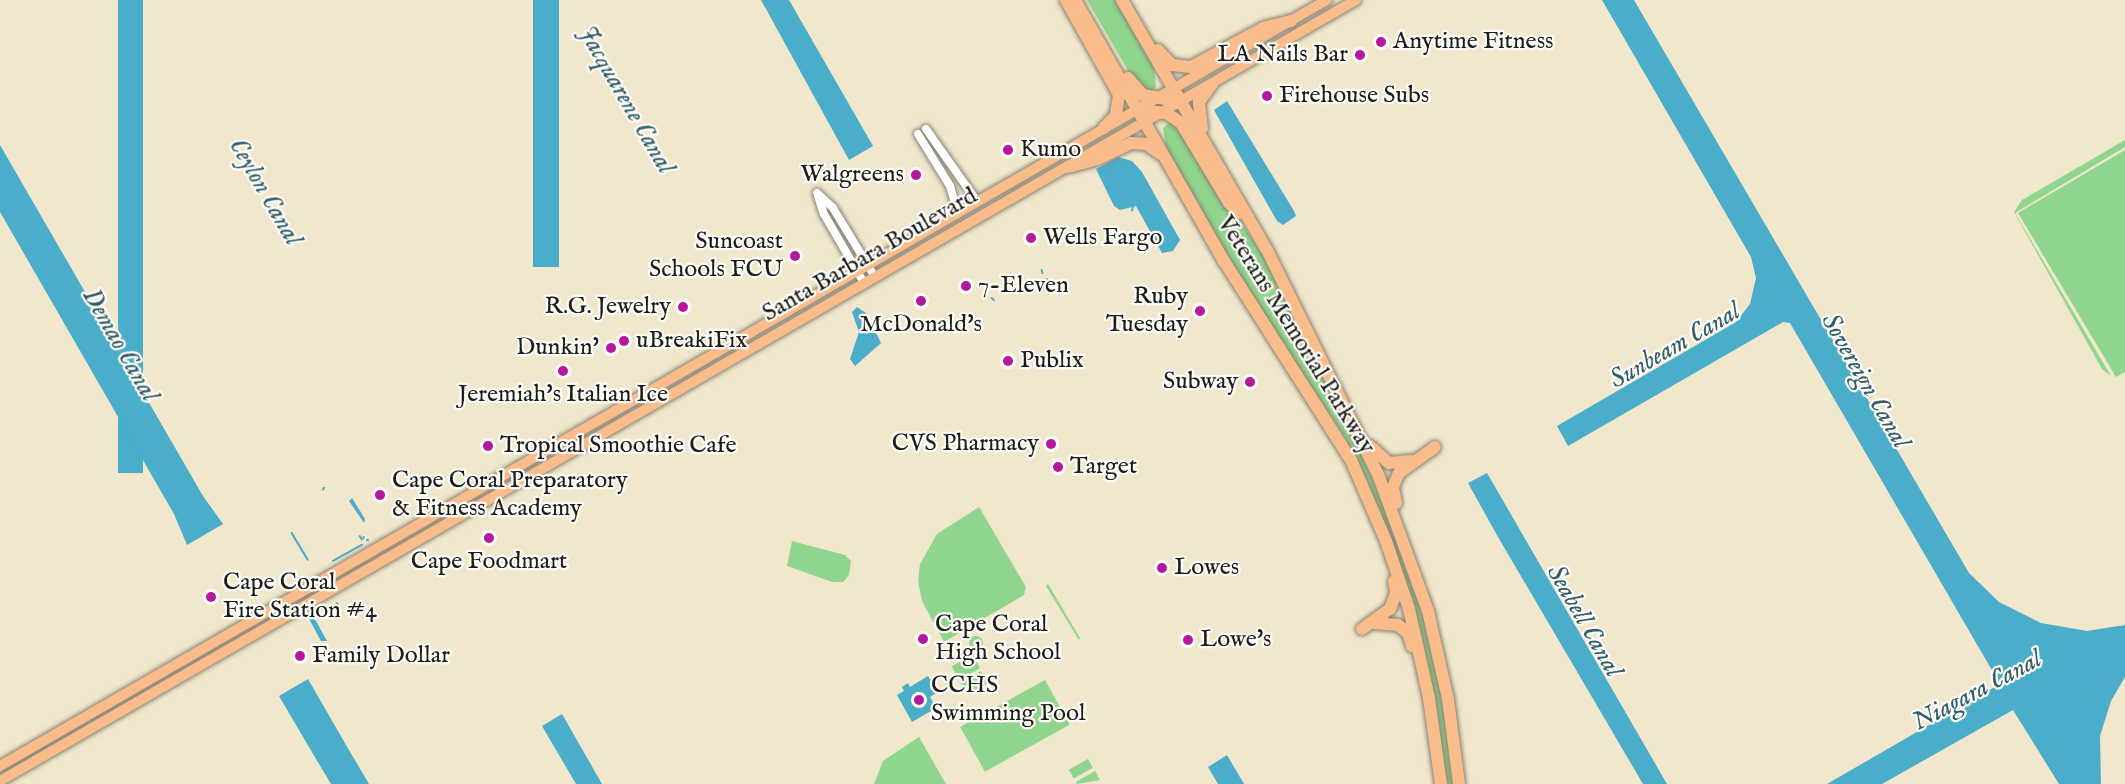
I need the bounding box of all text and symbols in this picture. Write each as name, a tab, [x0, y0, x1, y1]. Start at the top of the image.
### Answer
water label: Jacquarene Canal	[571, 20, 681, 180]
place label: Anytime Fitness	[1393, 28, 1554, 56]
marker: Anytime Fitness	[1374, 35, 1388, 49]
place label: LA Nails Bar	[1217, 41, 1348, 69]
marker: LA Nails Bar	[1353, 48, 1367, 62]
place label: Firehouse Subs	[1279, 82, 1429, 110]
marker: Firehouse Subs	[1260, 89, 1274, 103]
water label: Ceylon Canal	[222, 133, 308, 251]
place label: Kumo	[1020, 136, 1081, 164]
marker: Kumo	[1001, 143, 1015, 157]
place label: Walgreens	[801, 161, 904, 189]
marker: Walgreens	[909, 168, 923, 182]
street label: Santa Barbara Boulevard	[758, 182, 982, 328]
street label: Veterans Memorial Parkway	[1211, 210, 1381, 460]
place label: Wells Fargo	[1043, 224, 1162, 252]
place label: Suncoast Schools FCU	[649, 228, 783, 284]
marker: Wells Fargo	[1024, 231, 1038, 245]
marker: Suncoast Schools FCU	[788, 249, 802, 263]
place label: 7-Eleven	[978, 272, 1069, 300]
marker: 7-Eleven	[959, 279, 973, 293]
water label: Demao Canal	[75, 283, 165, 407]
place label: Ruby Tuesday	[1106, 283, 1188, 339]
place label: R.G. Jewelry	[545, 293, 671, 321]
marker: McDonald's	[914, 294, 928, 308]
water label: Sunbeam Canal	[1604, 296, 1746, 396]
marker: R.G. Jewelry	[676, 300, 690, 314]
marker: Ruby Tuesday	[1193, 304, 1207, 318]
water label: Sovereign Canal	[1814, 308, 1916, 454]
place label: McDonald's	[860, 311, 982, 339]
place label: uBreakiFix	[636, 327, 747, 355]
place label: Dunkin'	[516, 334, 599, 362]
marker: uBreakiFix	[617, 334, 631, 348]
marker: Dunkin'	[604, 341, 618, 355]
place label: Publix	[1020, 347, 1084, 375]
marker: Publix	[1001, 354, 1015, 368]
marker: Jeremiah's Italian Ice	[556, 364, 570, 378]
place label: Subway	[1163, 368, 1238, 396]
marker: Subway	[1243, 375, 1257, 389]
place label: Jeremiah's Italian Ice	[458, 381, 668, 409]
place label: CVS Pharmacy	[892, 430, 1039, 458]
place label: Tropical Smoothie Cafe	[500, 432, 736, 460]
marker: CVS Pharmacy	[1044, 437, 1058, 451]
marker: Tropical Smoothie Cafe	[481, 439, 495, 453]
place label: Target	[1070, 453, 1137, 481]
marker: Target	[1051, 460, 1065, 474]
place label: Cape Coral Preparatory & Fitness Academy	[392, 467, 628, 523]
marker: Cape Coral Preparatory & Fitness Academy	[373, 488, 387, 502]
marker: Cape Foodmart	[482, 531, 496, 545]
place label: Cape Foodmart	[411, 548, 567, 576]
place label: Lowes	[1174, 554, 1239, 582]
water label: Seabell Canal	[1539, 559, 1629, 683]
marker: Lowes	[1155, 561, 1169, 575]
place label: Cape Coral Fire Station #4	[223, 569, 377, 625]
marker: Cape Coral Fire Station #4	[204, 590, 218, 604]
place label: Cape Coral High School	[935, 611, 1061, 667]
place label: Lowe's	[1200, 626, 1272, 654]
marker: Cape Coral High School	[916, 632, 930, 646]
marker: Lowe's	[1181, 633, 1195, 647]
place label: Family Dollar	[312, 642, 450, 670]
water label: Niagara Canal	[1907, 644, 2047, 738]
marker: Family Dollar	[293, 649, 307, 663]
place label: CCHS Swimming Pool	[931, 672, 1085, 728]
marker: CCHS Swimming Pool	[912, 693, 926, 707]

